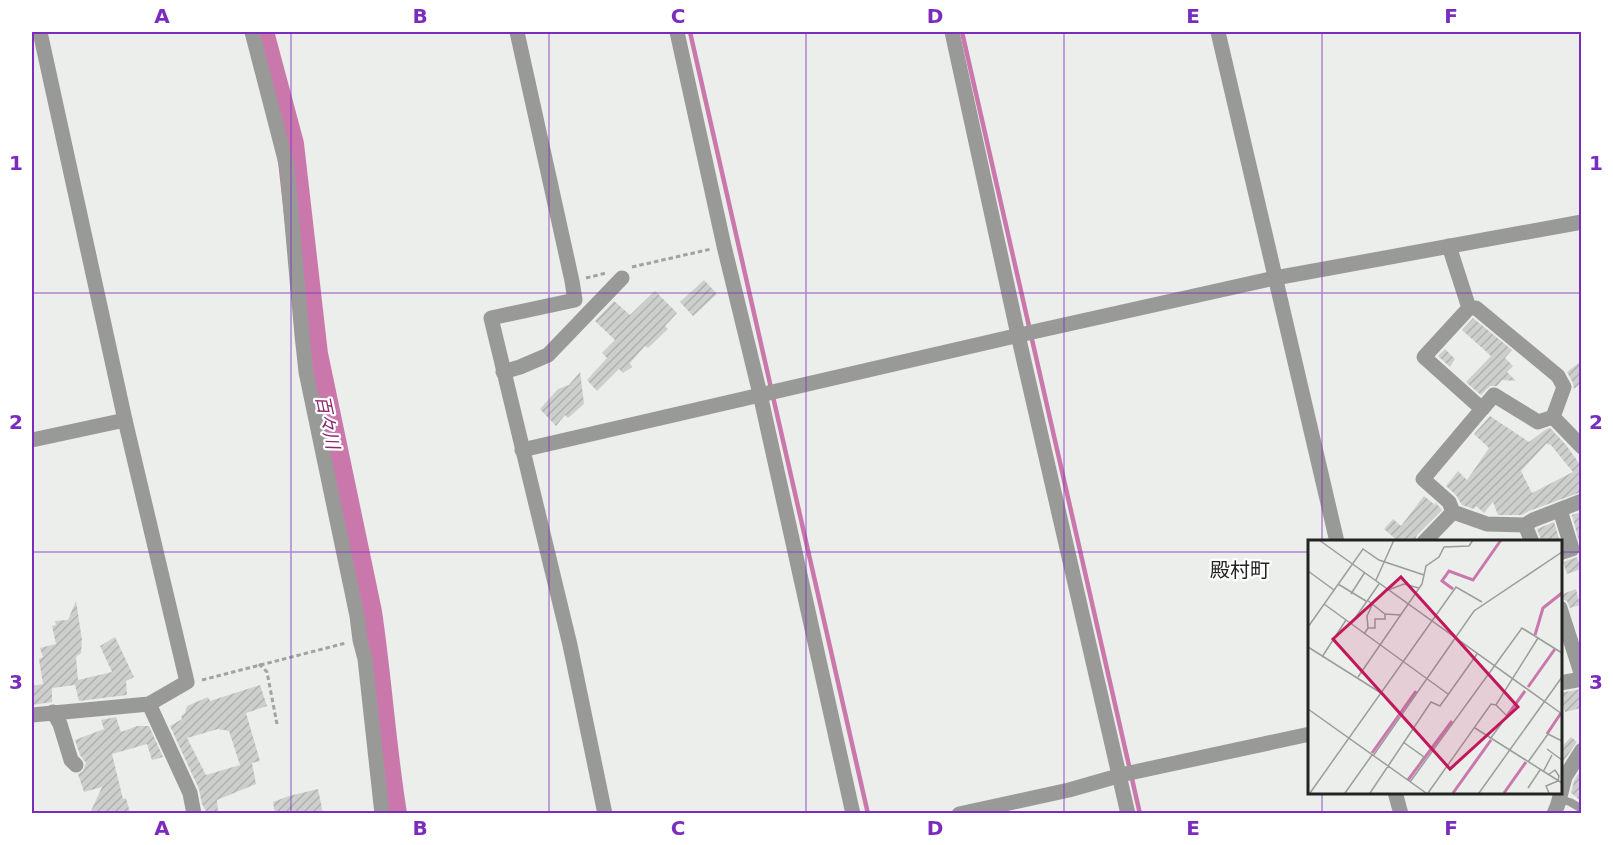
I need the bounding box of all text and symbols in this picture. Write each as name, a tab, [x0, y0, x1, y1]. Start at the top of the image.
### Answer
text: A	[154, 4, 170, 28]
text: B	[412, 4, 428, 28]
text: C	[671, 4, 685, 28]
text: D	[927, 4, 943, 28]
text: E	[1186, 4, 1200, 28]
text: F	[1444, 4, 1458, 28]
text: 1	[9, 151, 23, 175]
text: 1	[1589, 151, 1603, 175]
water label: 百々川	[312, 393, 344, 453]
text: 2	[9, 410, 23, 434]
text: 2	[1589, 410, 1603, 434]
inset map	[1308, 540, 1562, 794]
district label: 殿村町	[1210, 558, 1270, 582]
text: 3	[9, 670, 23, 694]
text: 3	[1589, 670, 1603, 694]
text: A	[154, 816, 170, 840]
text: B	[412, 816, 428, 840]
text: C	[671, 816, 685, 840]
text: D	[927, 816, 943, 840]
text: E	[1186, 816, 1200, 840]
text: F	[1444, 816, 1458, 840]

